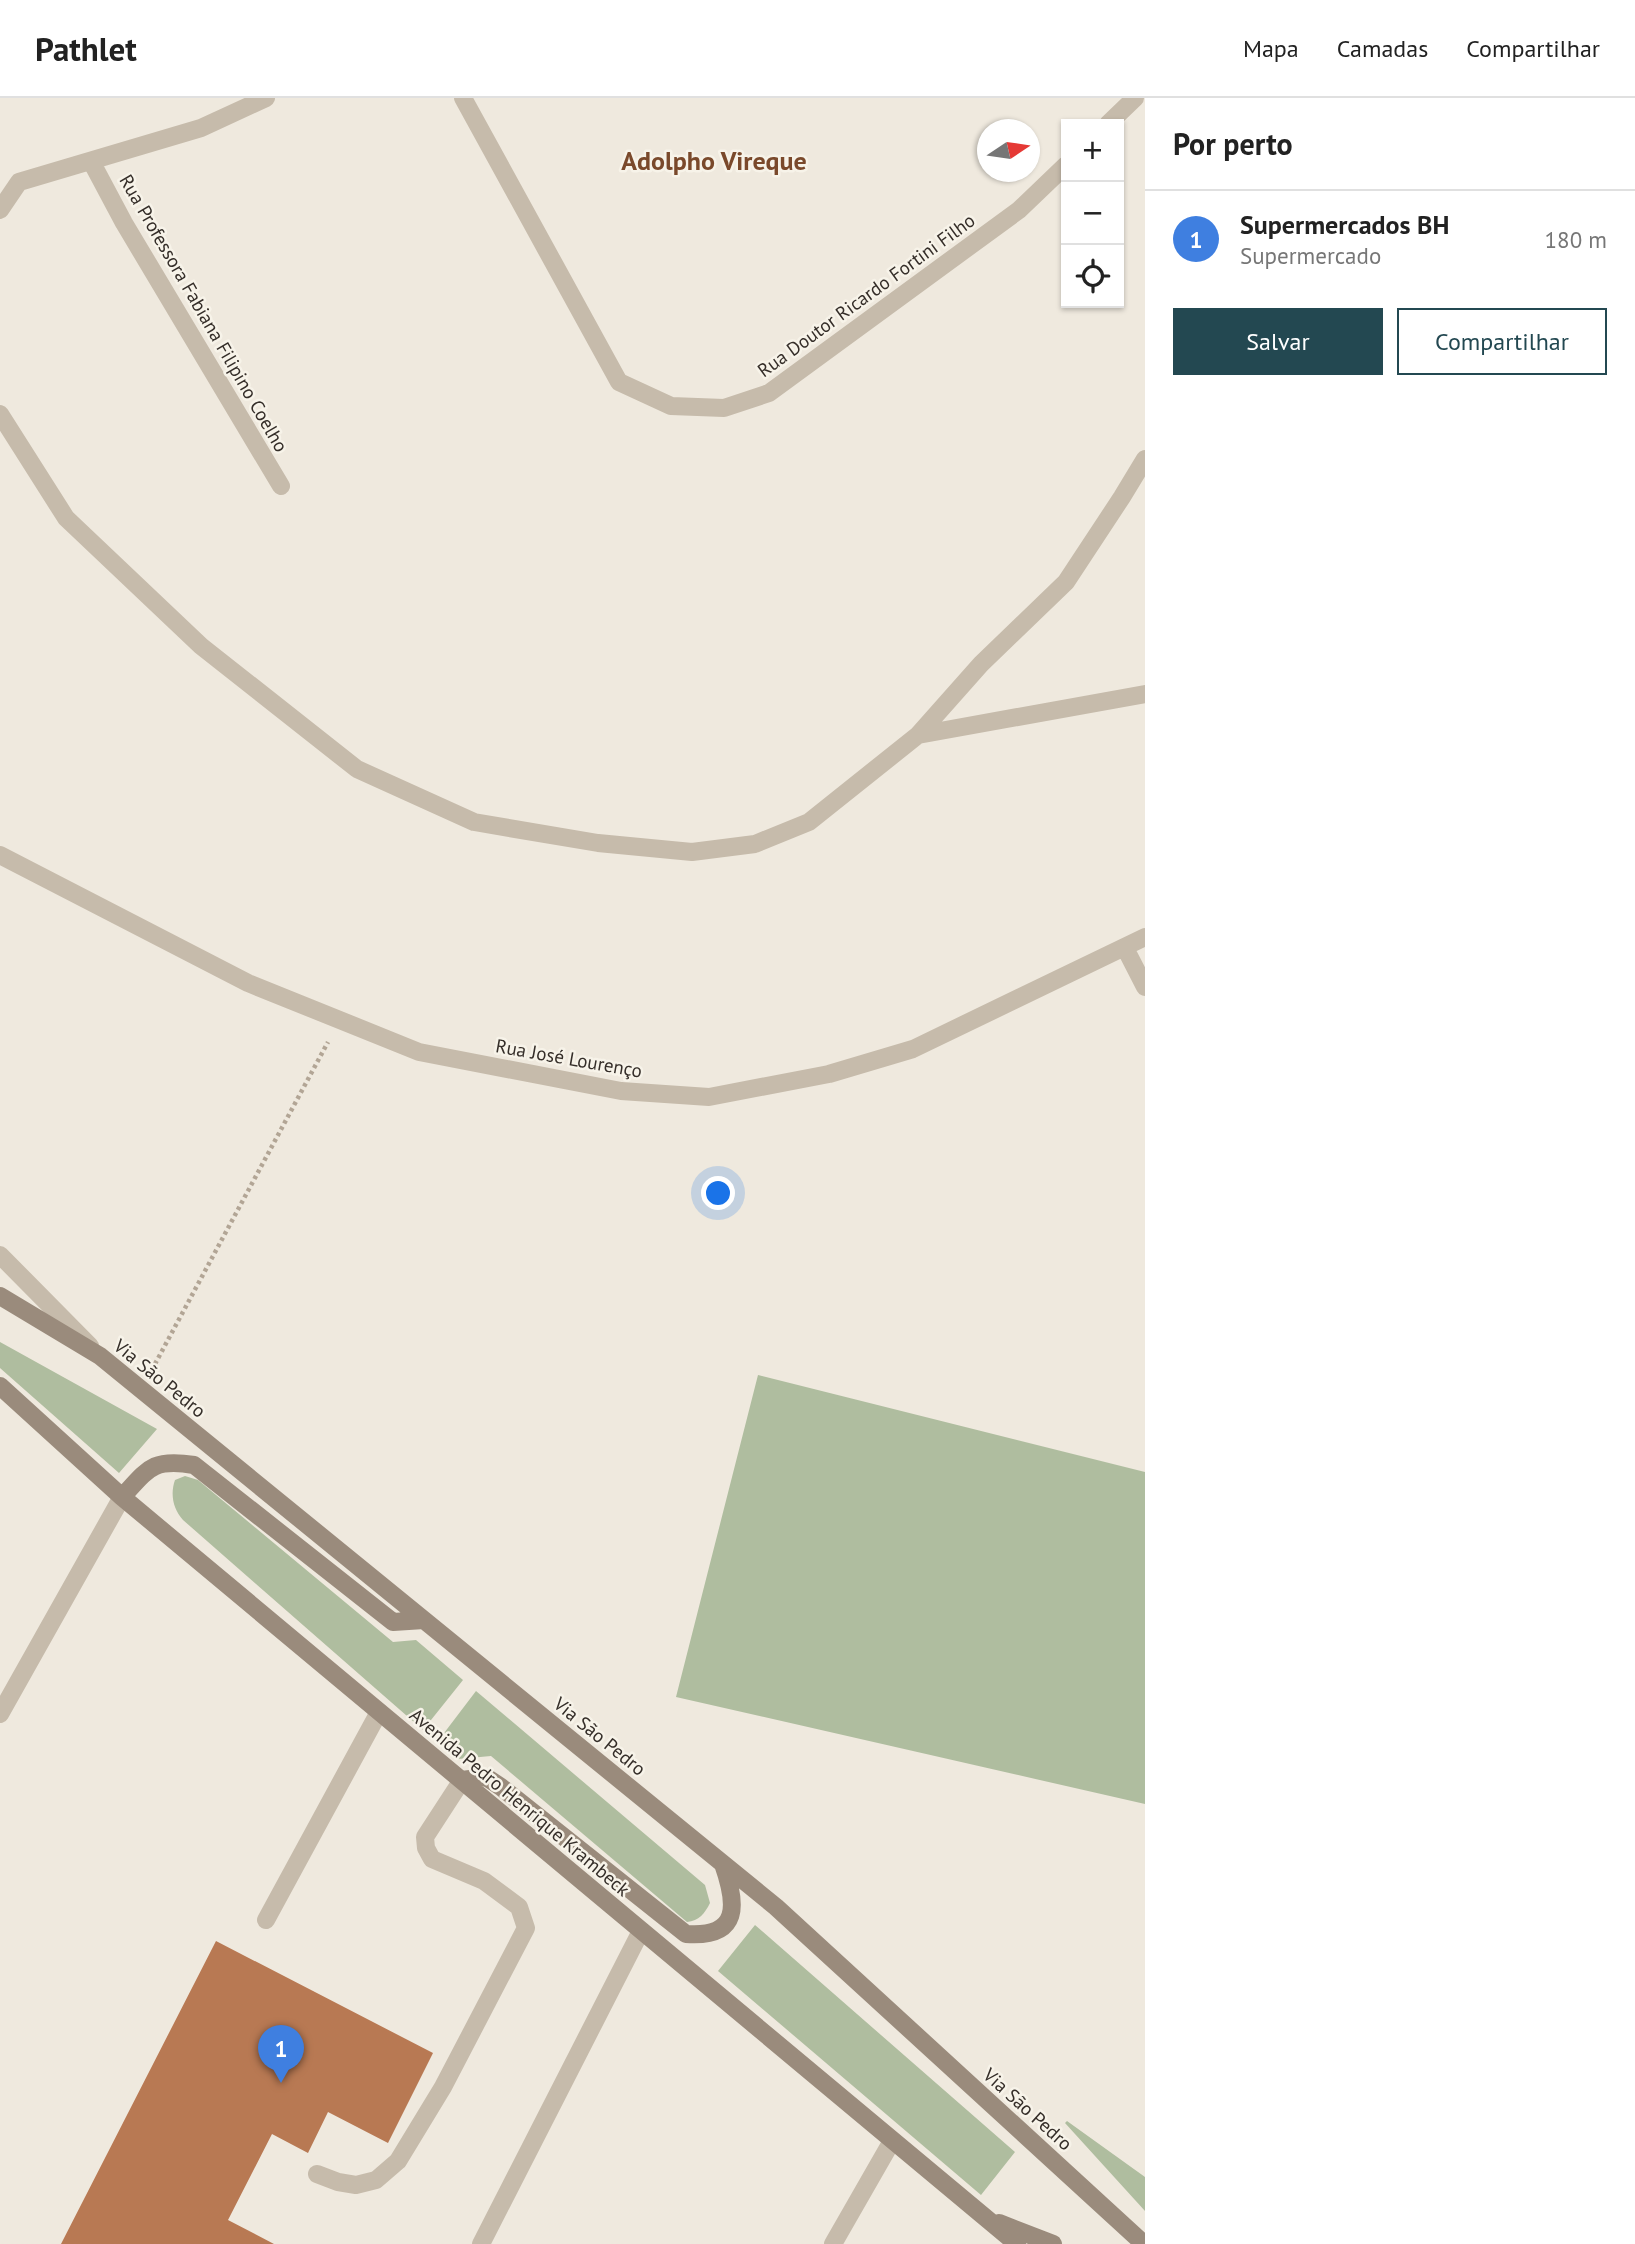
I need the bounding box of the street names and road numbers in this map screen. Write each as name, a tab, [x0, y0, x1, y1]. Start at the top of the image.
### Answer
street label: Rua Professora Fabiana Filipino Coelho	[114, 170, 294, 456]
street label: Rua Doutor Ricardo Fortini Filho	[752, 208, 980, 382]
street label: Rua José Lourenço	[494, 1033, 644, 1083]
street label: Via São Pedro	[108, 1333, 211, 1422]
street label: Via São Pedro	[548, 1691, 651, 1780]
street label: Avenida Pedro Henrique Krambeck	[405, 1703, 635, 1901]
street label: Via São Pedro	[978, 2062, 1078, 2155]

